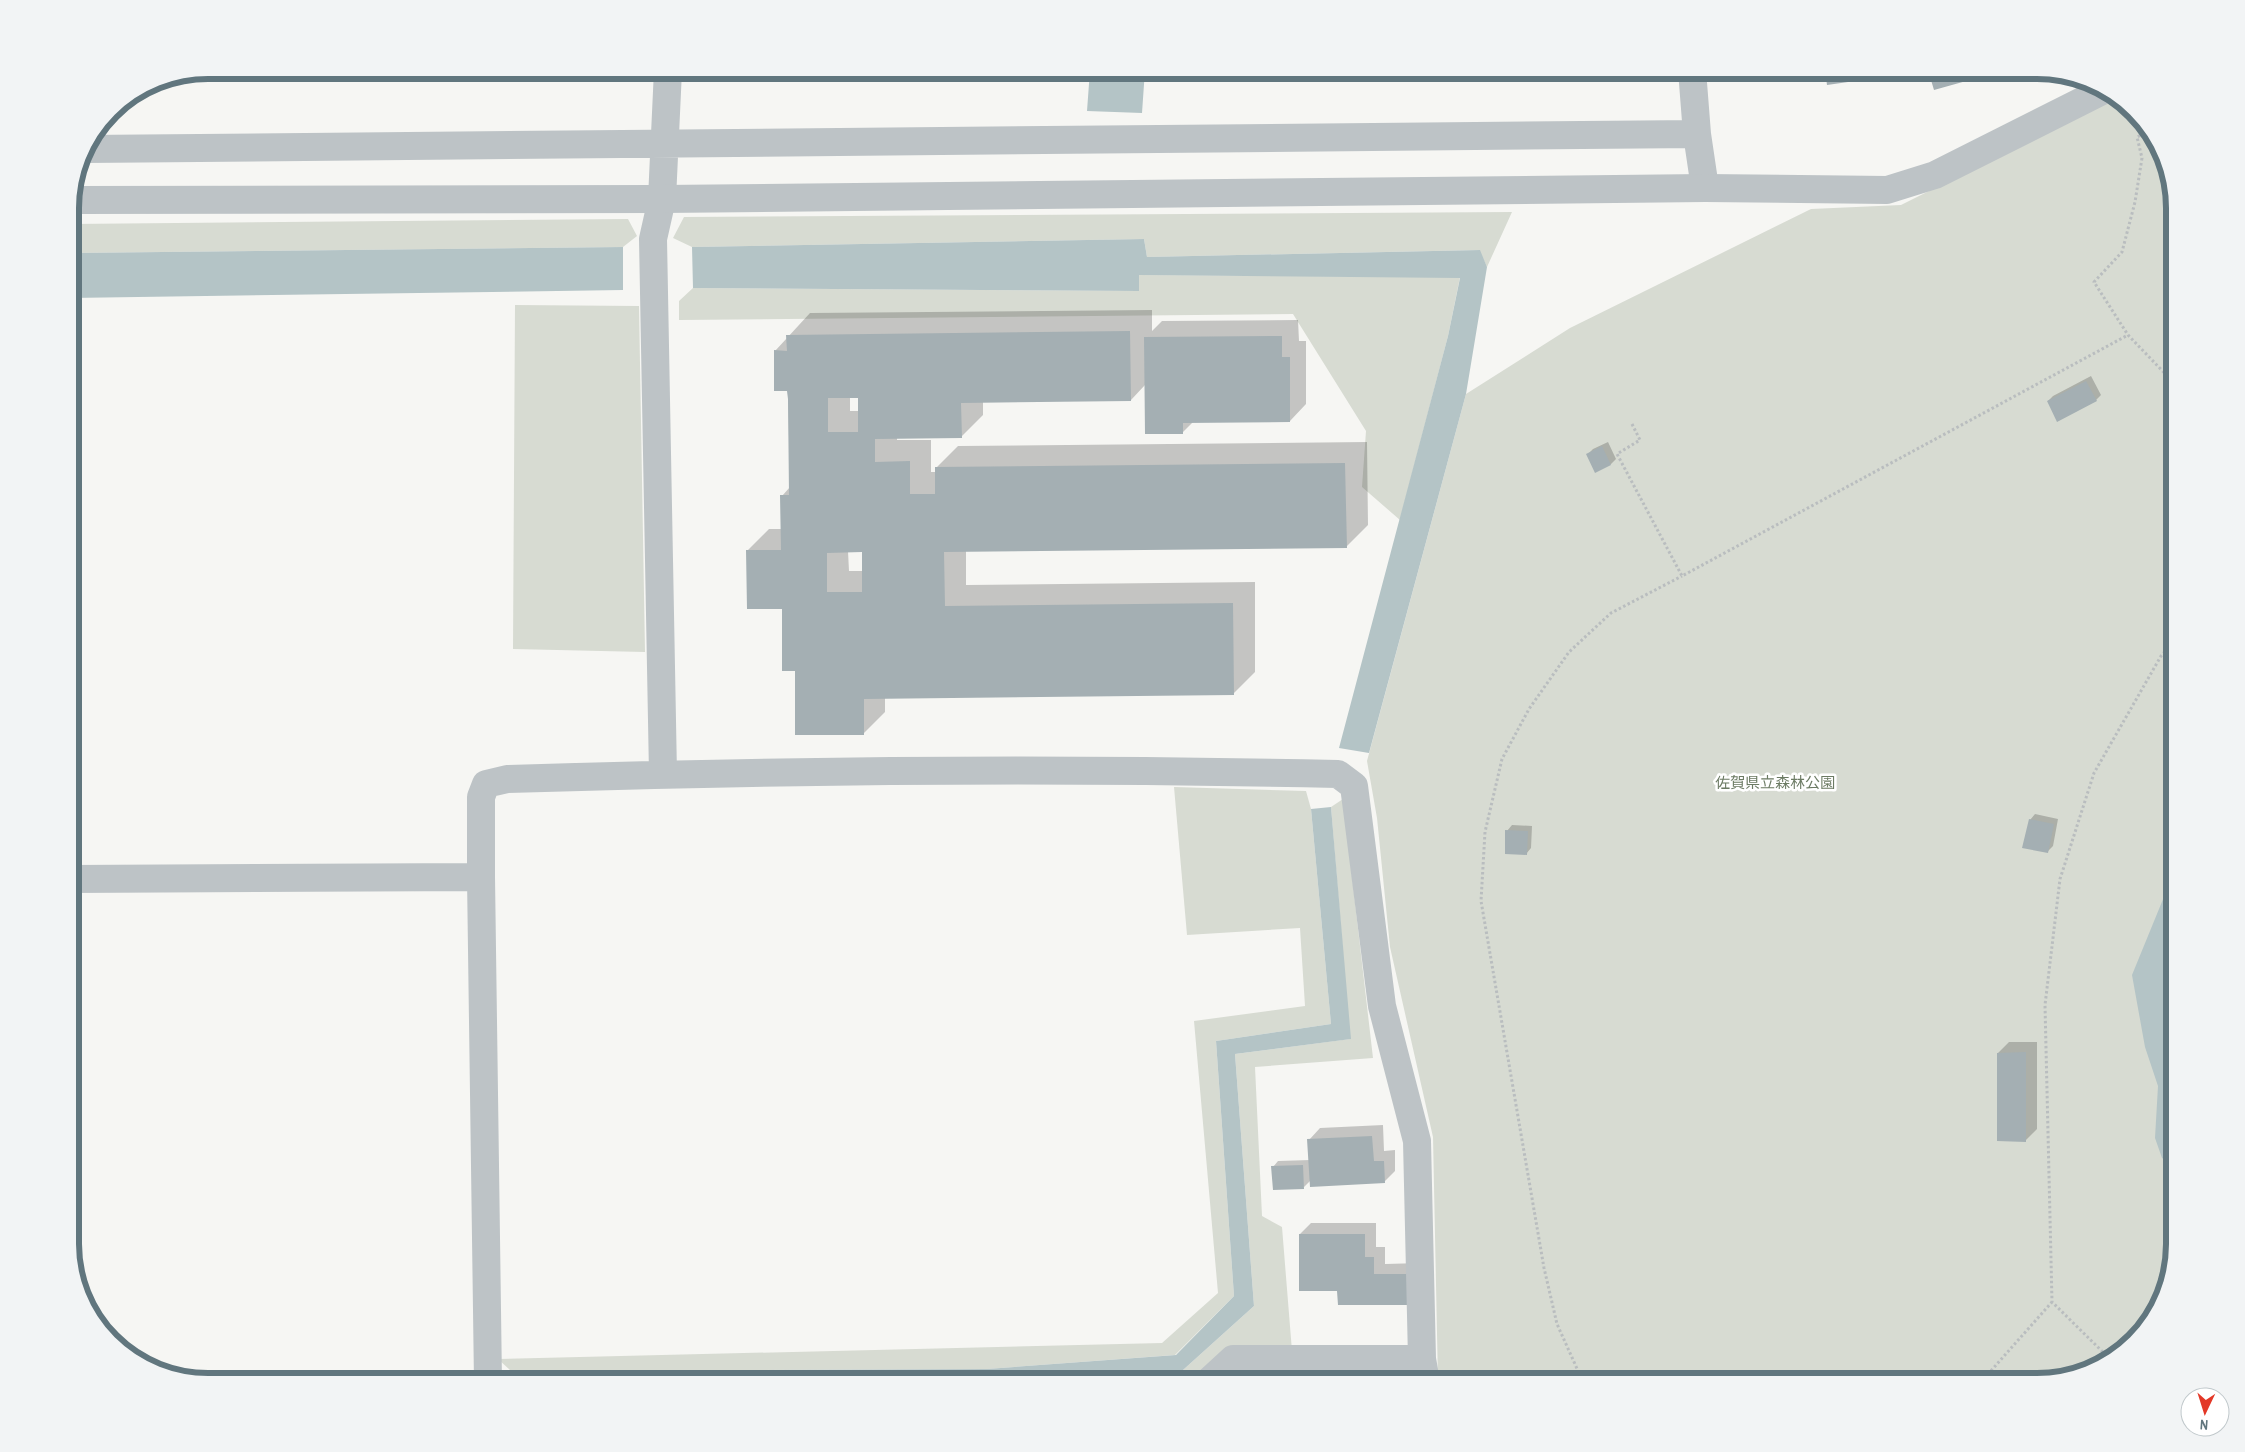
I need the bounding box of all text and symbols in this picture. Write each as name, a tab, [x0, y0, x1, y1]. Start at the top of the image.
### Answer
park label: 佐賀県立森林公園	[1715, 772, 1835, 793]
north arrow	[2180, 1387, 2230, 1437]
text: N	[2199, 1416, 2209, 1434]

